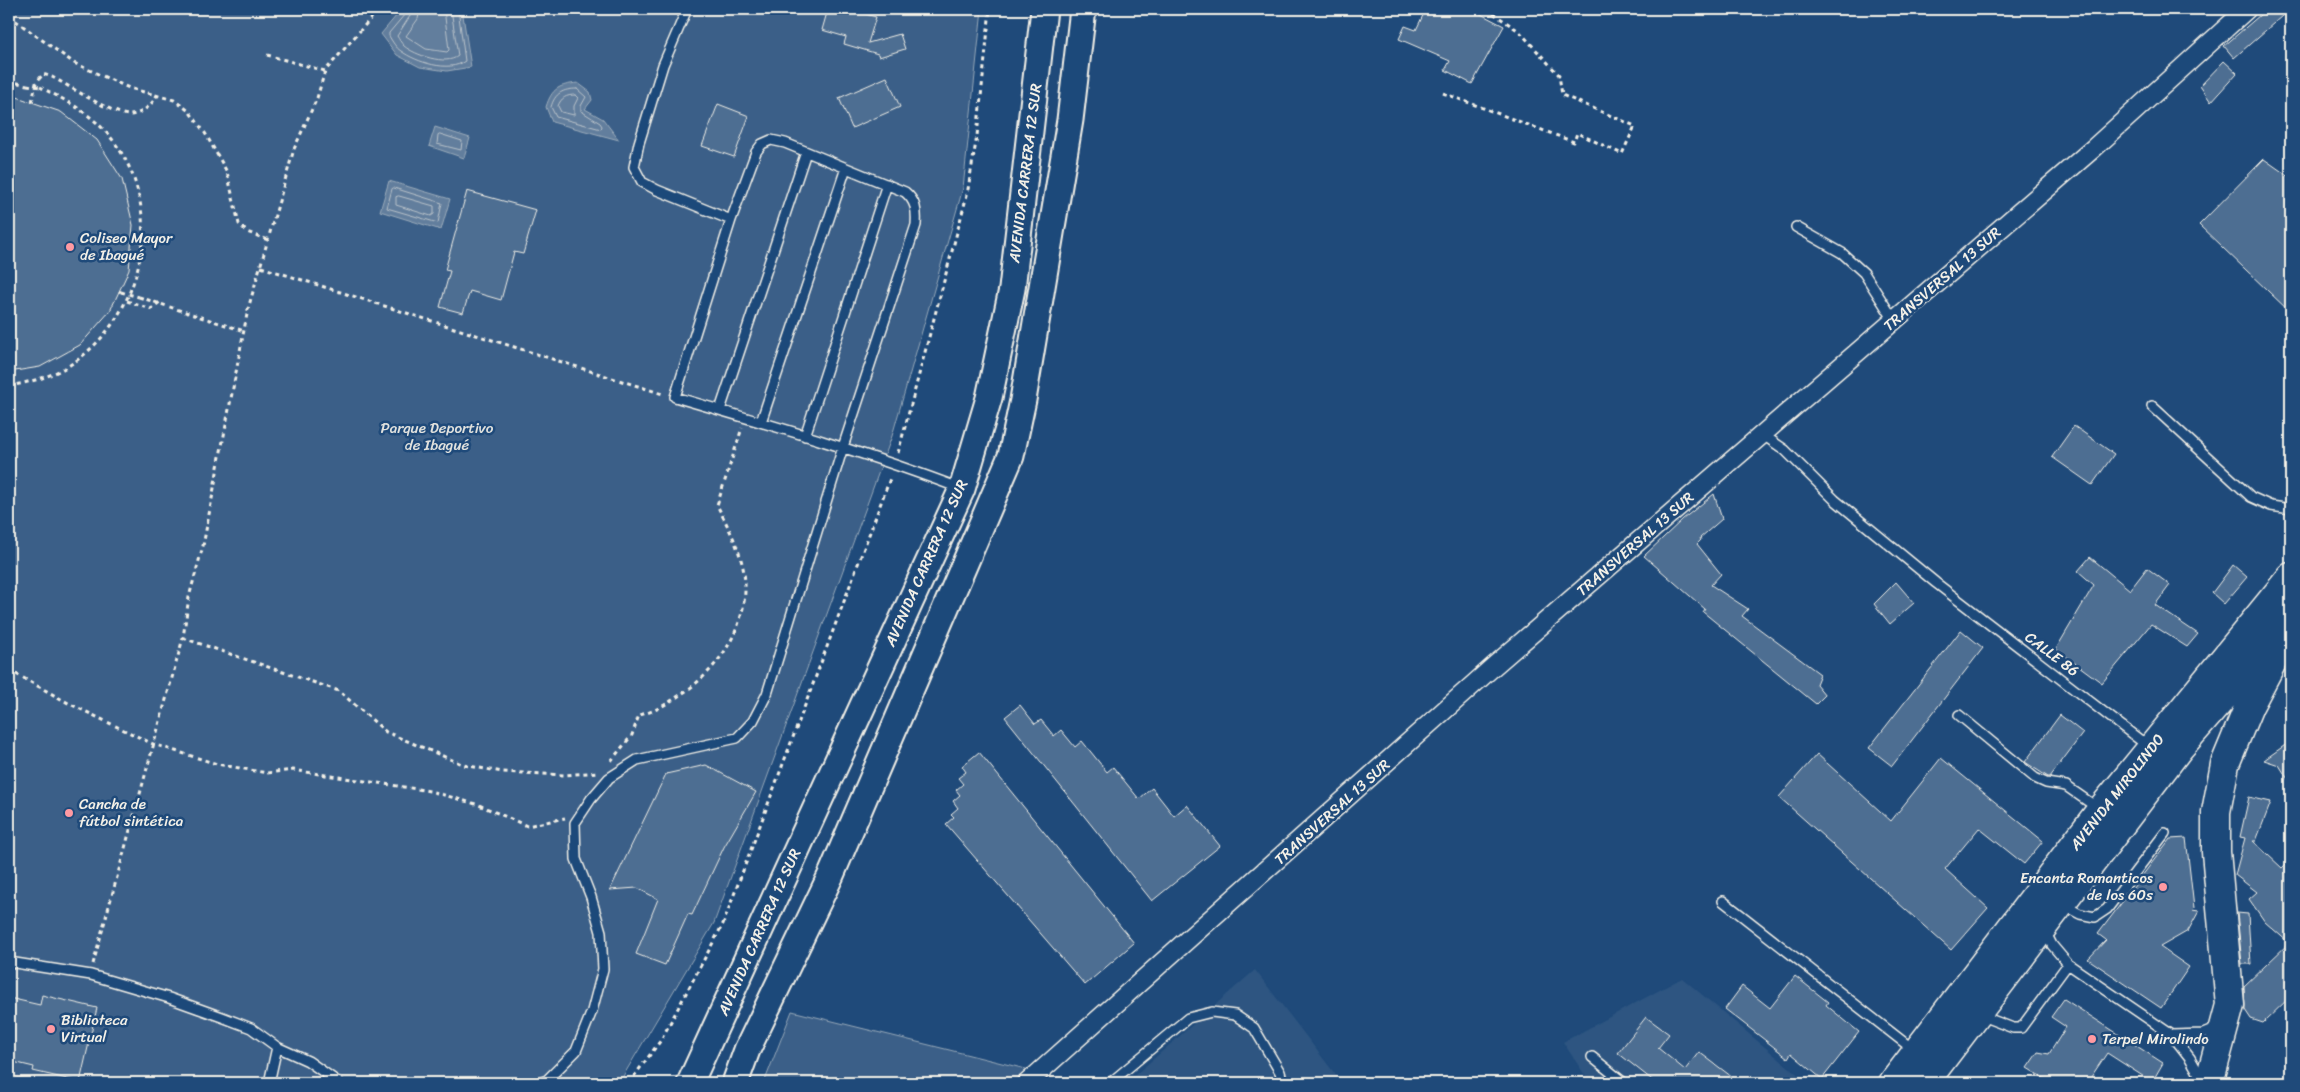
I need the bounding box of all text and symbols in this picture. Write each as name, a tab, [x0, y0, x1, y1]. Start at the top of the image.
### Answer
street label: AVENIDA CARRERA 12 SUR	[1001, 82, 1049, 265]
street label: TRANSVERSAL 13 SUR	[1877, 220, 2007, 338]
place label: Coliseo Mayor de Ibagué	[80, 225, 173, 268]
marker: Coliseo Mayor de Ibagué	[64, 241, 76, 253]
park label: Parque Deportivo de Ibagué	[381, 415, 494, 458]
street label: AVENIDA CARRERA 12 SUR	[877, 475, 975, 652]
street label: TRANSVERSAL 13 SUR	[1570, 485, 1700, 603]
street label: CALLE 86	[2019, 625, 2085, 683]
street label: AVENIDA MIROLINDO	[2062, 728, 2171, 857]
street label: TRANSVERSAL 13 SUR	[1268, 752, 1396, 872]
place label: Cancha de fútbol sintética	[79, 791, 184, 834]
marker: Cancha de fútbol sintética	[63, 807, 75, 819]
street label: AVENIDA CARRERA 12 SUR	[710, 844, 808, 1021]
place label: Encanta Romanticos de los 60s	[2020, 865, 2154, 908]
marker: Encanta Romanticos de los 60s	[2157, 881, 2169, 893]
place label: Biblioteca Virtual	[61, 1007, 128, 1050]
marker: Biblioteca Virtual	[45, 1023, 57, 1035]
place label: Terpel Mirolindo	[2102, 1026, 2209, 1052]
marker: Terpel Mirolindo	[2086, 1033, 2098, 1045]

